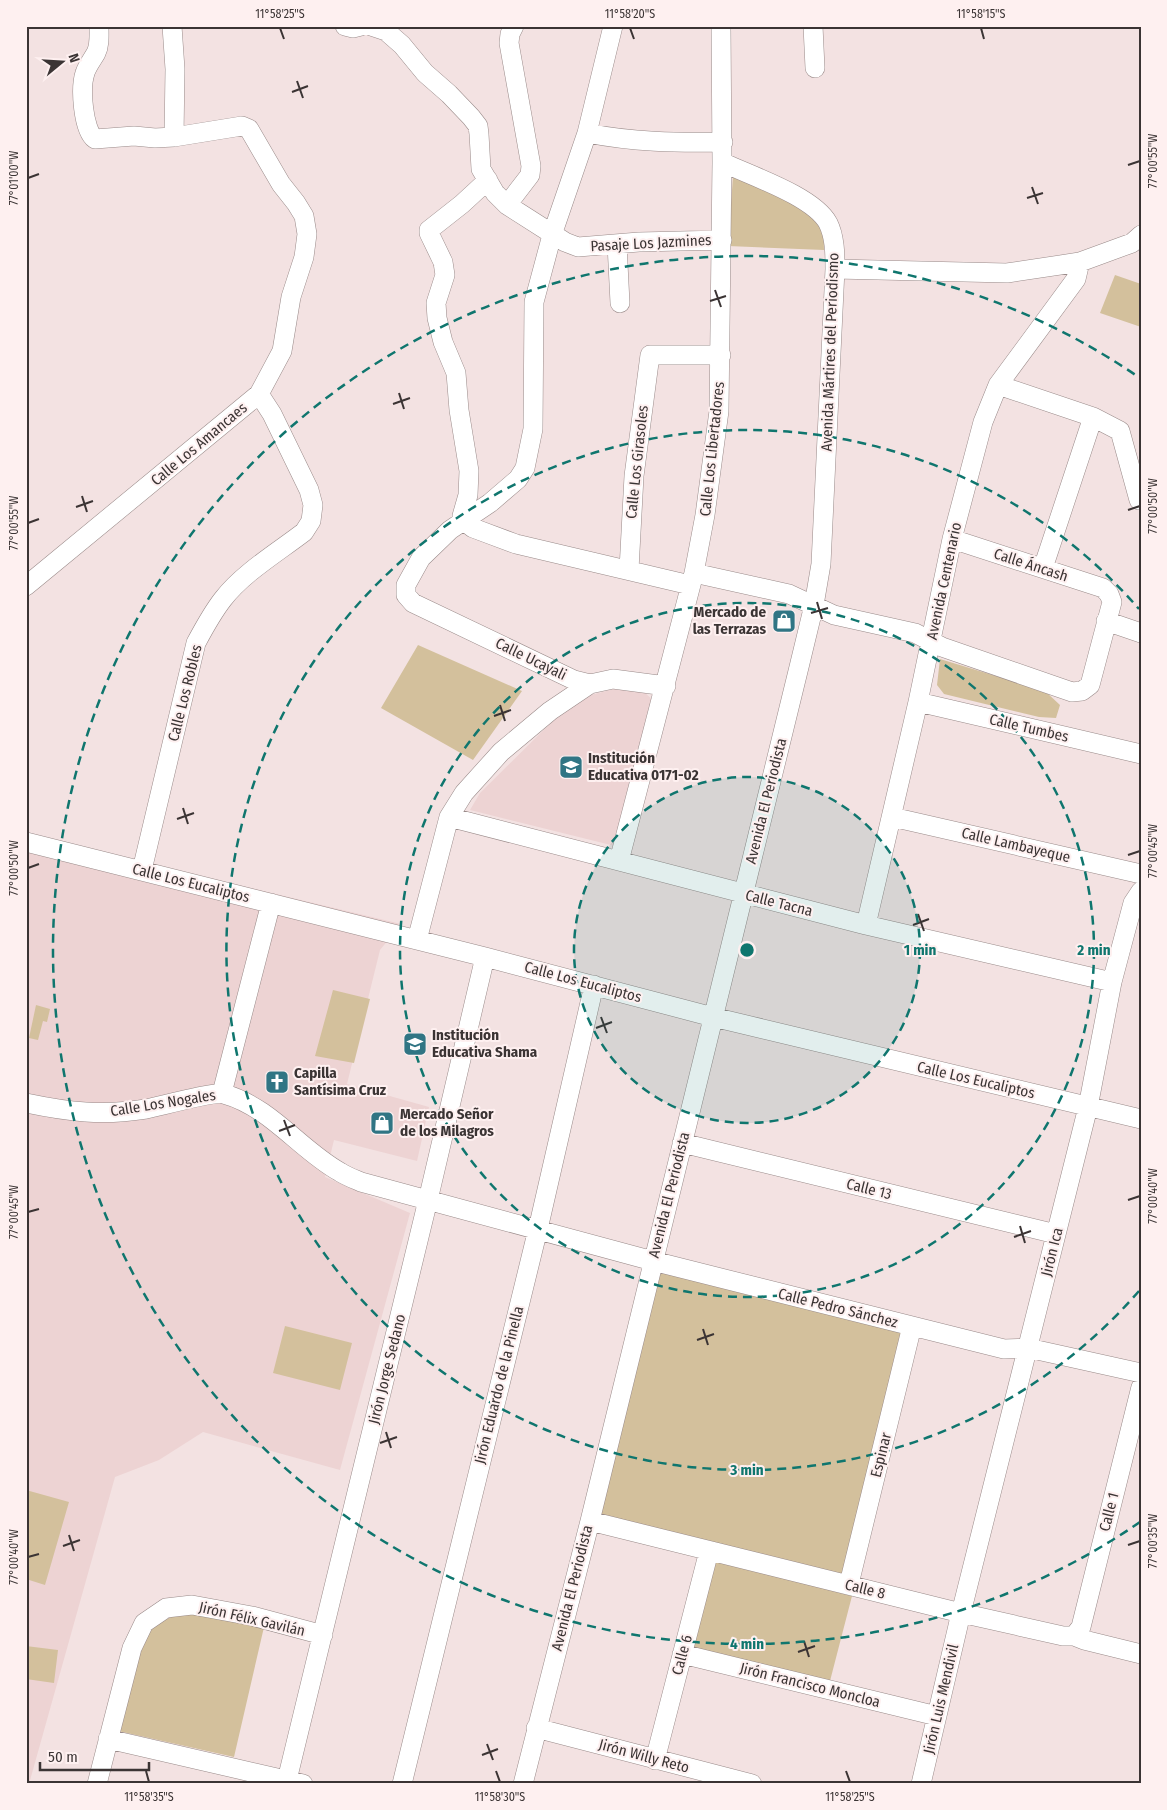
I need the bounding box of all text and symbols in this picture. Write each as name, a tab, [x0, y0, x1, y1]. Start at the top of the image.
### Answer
text: 11°58'25"S	[255, 7, 305, 21]
text: 11°58'20"S	[605, 7, 655, 21]
text: 11°58'15"S	[957, 7, 1005, 21]
north arrow	[38, 38, 88, 88]
text: N	[65, 52, 83, 65]
text: 77°00'55"W	[1146, 134, 1160, 188]
text: 77°01'00"W	[7, 151, 21, 205]
street label: Pasaje Los Jazmines	[590, 231, 712, 255]
street label: Avenida Mártires del Periodismo	[818, 252, 842, 452]
street label: Calle Los Libertadores	[696, 381, 728, 517]
street label: Calle Los Amancaes	[147, 399, 251, 489]
street label: Calle Los Girasoles	[622, 404, 652, 520]
text: 77°00'50"W	[1146, 478, 1160, 534]
text: 77°00'55"W	[7, 496, 21, 550]
street label: Avenida Centenario	[923, 521, 965, 641]
street label: Calle Áncash	[992, 545, 1070, 585]
place label: Mercado de las Terrazas	[693, 603, 766, 638]
shop icon: Mercado de las Terrazas	[771, 608, 797, 634]
street label: Calle Ucayali	[492, 634, 570, 684]
street label: Calle Los Robles	[164, 643, 206, 743]
street label: Calle Tumbes	[988, 710, 1070, 746]
street label: Avenida El Periodista	[742, 736, 790, 866]
place label: Institución Educativa 0171-02	[588, 749, 699, 784]
school or university icon: Institución Educativa 0171-02	[558, 754, 584, 780]
street label: Calle Lambayeque	[960, 824, 1072, 866]
text: 77°00'45"W	[1146, 824, 1160, 878]
text: 77°00'50"W	[7, 840, 21, 896]
street label: Calle Los Eucaliptos	[130, 860, 252, 906]
street label: Calle Tacna	[744, 886, 814, 920]
centre of rings	[738, 941, 756, 959]
text: 1 min	[904, 941, 936, 959]
text: 2 min	[1076, 941, 1111, 959]
street label: Calle Los Eucaliptos	[523, 958, 643, 1006]
place label: Institución Educativa Shama	[432, 1026, 538, 1061]
school or university icon: Institución Educativa Shama	[402, 1031, 428, 1057]
street label: Calle Los Eucaliptos	[915, 1058, 1037, 1102]
place label: Capilla Santísima Cruz	[294, 1064, 387, 1099]
church icon: Capilla Santísima Cruz	[264, 1069, 290, 1095]
street label: Calle Los Nogales	[109, 1086, 217, 1120]
place label: Mercado Señor de los Milagros	[400, 1105, 494, 1140]
shop icon: Mercado Señor de los Milagros	[369, 1110, 395, 1136]
street label: Avenida El Periodista	[645, 1130, 693, 1260]
text: 77°00'40"W	[1146, 1168, 1160, 1224]
street label: Calle 13	[844, 1175, 894, 1203]
text: 77°00'45"W	[7, 1185, 21, 1239]
street label: Jirón Ica	[1037, 1226, 1067, 1278]
street label: Calle Pedro Sánchez	[776, 1284, 900, 1332]
street label: Jirón Eduardo de la Pinella	[471, 1304, 527, 1466]
street label: Jirón Jorge Sedano	[365, 1312, 409, 1426]
street label: Espinar	[867, 1430, 895, 1479]
text: 3 min	[729, 1461, 764, 1479]
street label: Calle 1	[1096, 1491, 1122, 1533]
text: 77°00'35"W	[1146, 1514, 1160, 1568]
street label: Avenida El Periodista	[548, 1523, 596, 1653]
text: 77°00'40"W	[7, 1529, 21, 1585]
street label: Calle 8	[843, 1575, 887, 1603]
street label: Jirón Félix Gavilán	[197, 1598, 307, 1640]
street label: Calle 6	[668, 1633, 696, 1677]
text: 4 min	[730, 1635, 764, 1653]
street label: Jirón Luis Mendivil	[920, 1642, 962, 1756]
street label: Jirón Francisco Moncloa	[738, 1659, 882, 1711]
street label: Jirón Willy Reto	[597, 1735, 691, 1777]
scale bar	[40, 1740, 149, 1772]
text: 50 m	[48, 1748, 78, 1766]
text: 11°58'35"S	[124, 1790, 174, 1804]
text: 11°58'30"S	[475, 1790, 525, 1804]
text: 11°58'25"S	[825, 1790, 875, 1804]

